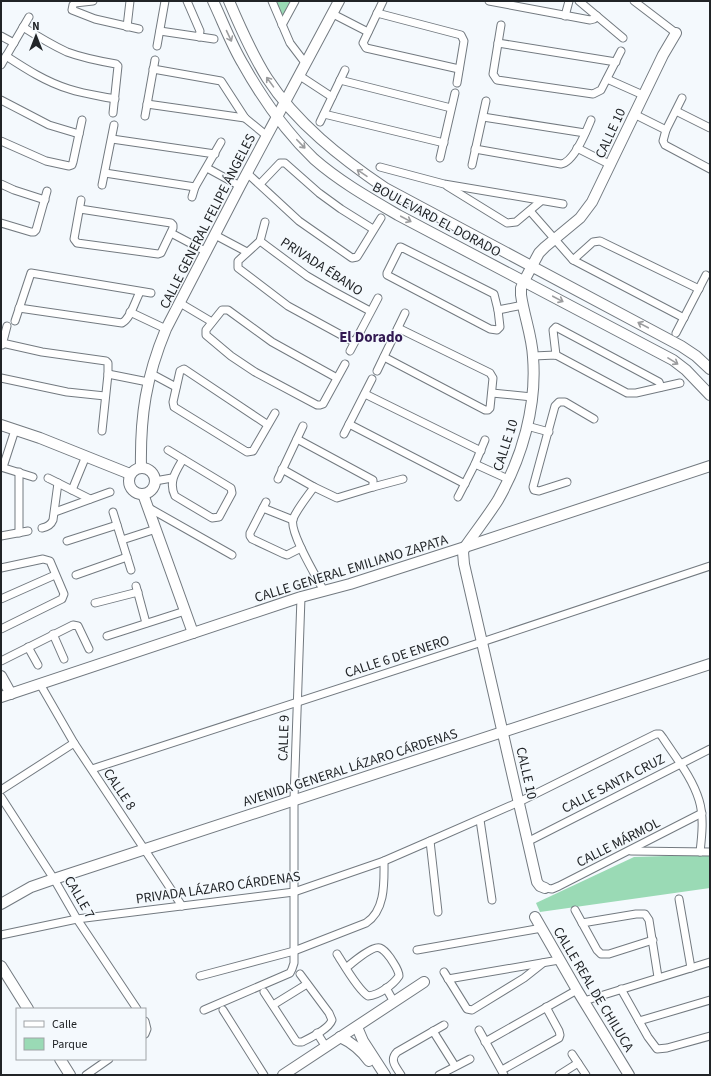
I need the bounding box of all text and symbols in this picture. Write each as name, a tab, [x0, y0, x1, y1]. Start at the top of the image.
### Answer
north arrow	[16, 16, 56, 56]
text: N	[32, 19, 40, 34]
one-way arrow	[226, 30, 233, 42]
one-way arrow	[266, 77, 274, 88]
street label: CALLE 10	[591, 105, 631, 162]
street label: CALLE GENERAL FELIPE ÁNGELES	[155, 130, 261, 313]
one-way arrow	[296, 139, 306, 149]
one-way arrow	[357, 169, 368, 177]
street label: BOULEVARD EL DORADO	[369, 177, 504, 262]
one-way arrow	[400, 216, 412, 223]
street label: PRIVADA ÉBANO	[276, 233, 367, 301]
one-way arrow	[552, 296, 564, 304]
one-way arrow	[637, 321, 649, 328]
district label: El Dorado	[339, 327, 403, 348]
one-way arrow	[667, 357, 679, 365]
street label: CALLE 10	[488, 417, 524, 474]
street label: CALLE GENERAL EMILIANO ZAPATA	[252, 530, 451, 608]
street label: CALLE 6 DE ENERO	[342, 631, 452, 683]
street label: CALLE 9	[273, 714, 295, 762]
street label: AVENIDA GENERAL LÁZARO CÁRDENAS	[241, 724, 460, 812]
street label: CALLE 10	[510, 745, 542, 801]
street label: CALLE SANTA CRUZ	[558, 749, 669, 819]
street label: CALLE 8	[98, 765, 140, 814]
street label: CALLE MÁRMOL	[573, 813, 664, 873]
street label: PRIVADA LÁZARO CÁRDENAS	[134, 867, 302, 909]
street label: CALLE 7	[59, 872, 99, 923]
street label: CALLE REAL DE CHILUCA	[548, 923, 639, 1056]
legend	[16, 1008, 146, 1060]
text: Calle	[52, 1016, 77, 1033]
text: Parque	[52, 1036, 88, 1053]

